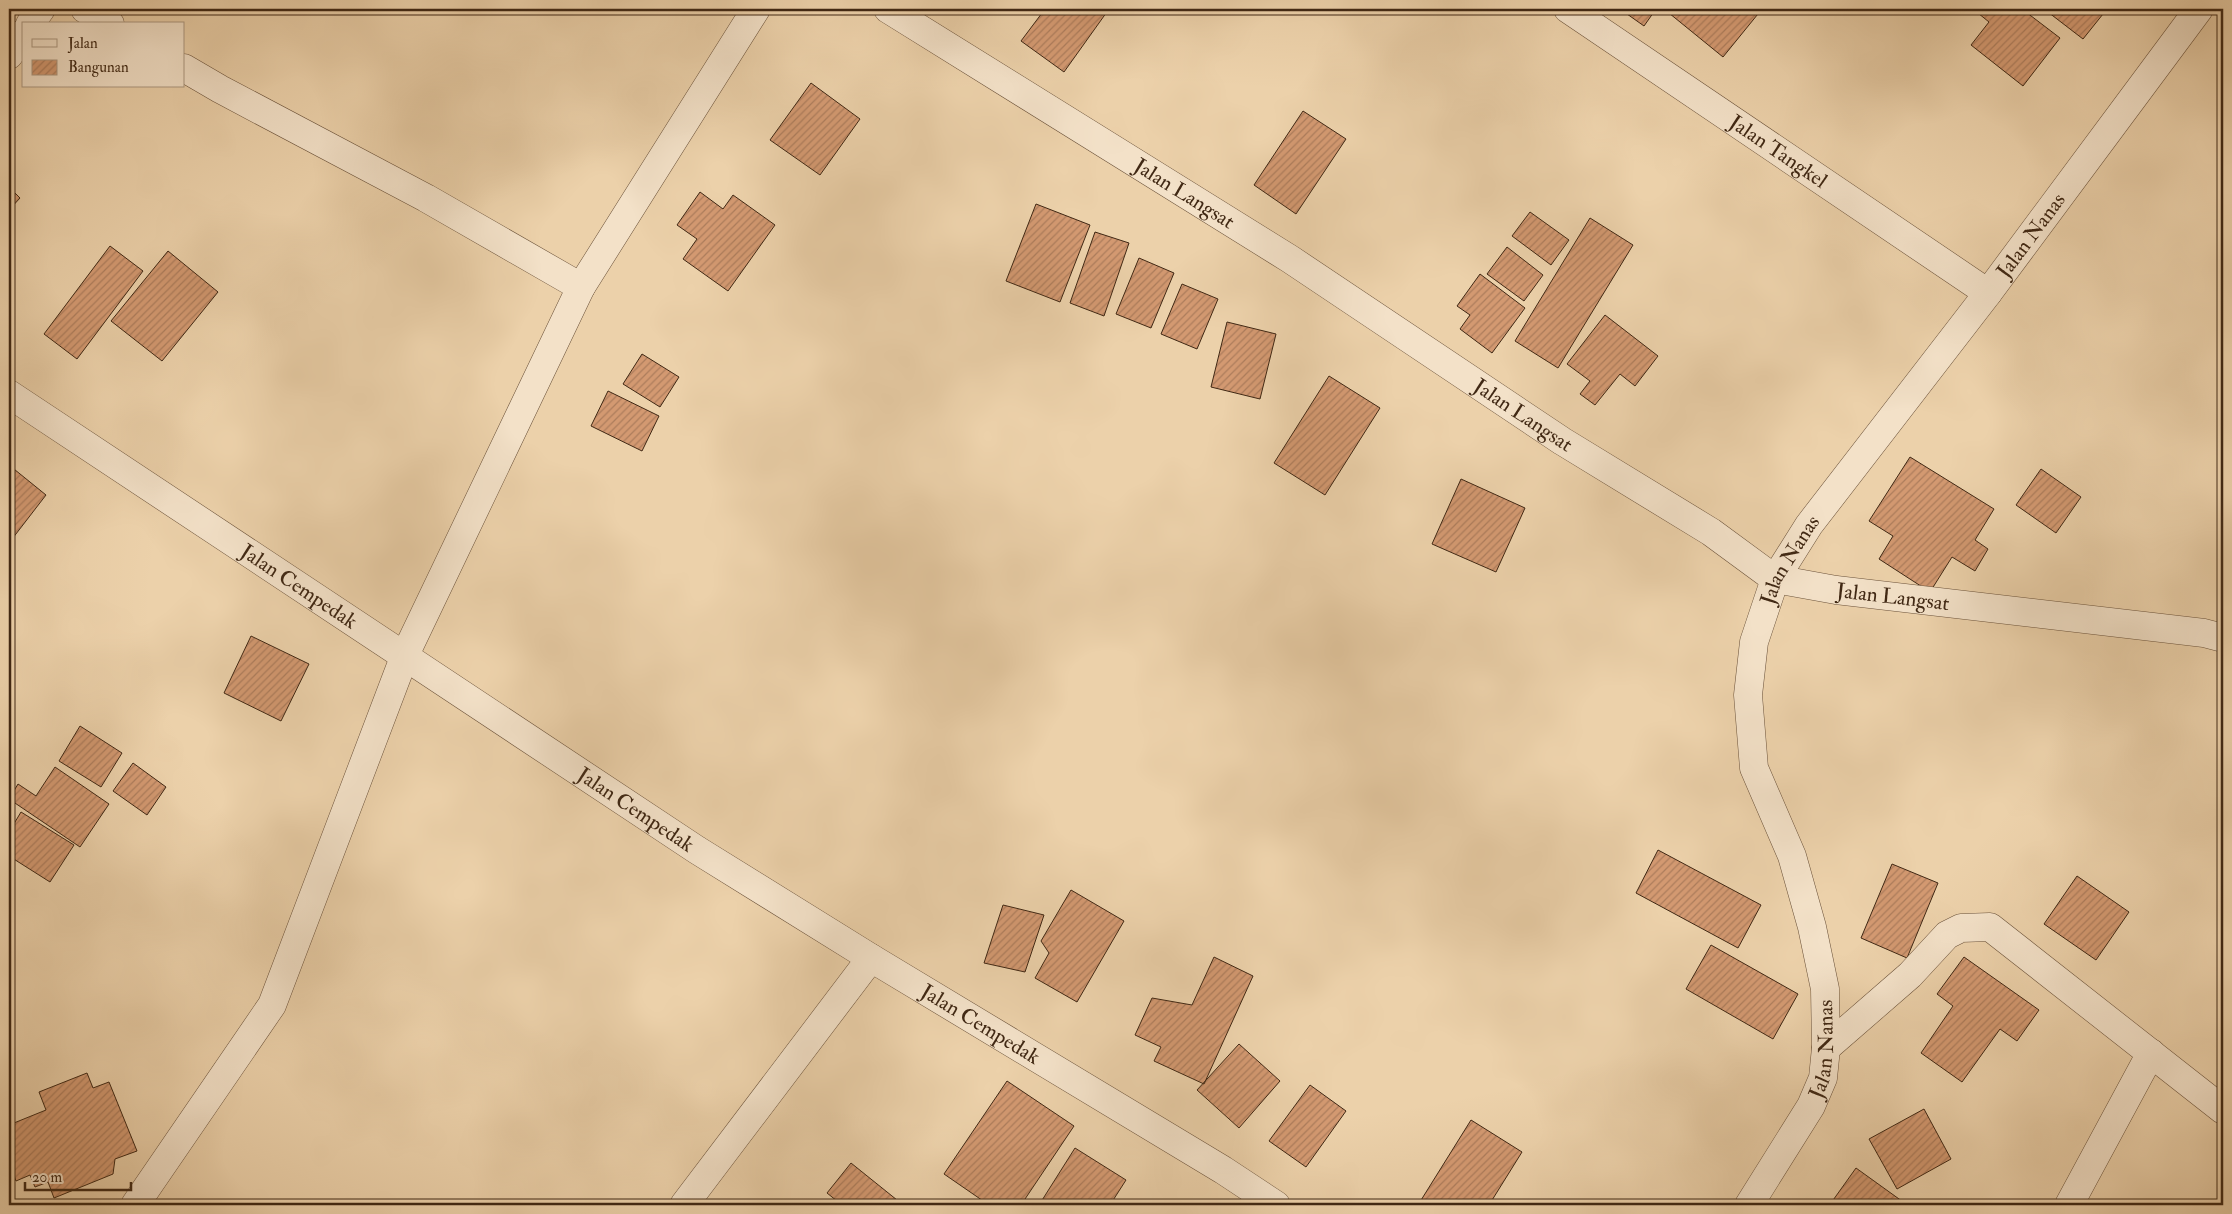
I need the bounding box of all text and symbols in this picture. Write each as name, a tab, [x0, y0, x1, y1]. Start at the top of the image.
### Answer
legend	[22, 22, 185, 88]
text: Jalan	[67, 34, 98, 54]
text: Bangunan	[68, 58, 129, 77]
street label: Jalan Tangkel	[1723, 108, 1833, 195]
street label: Jalan Langsat	[1128, 152, 1240, 235]
street label: Jalan Nanas	[1990, 188, 2072, 285]
street label: Jalan Langsat	[1467, 372, 1578, 458]
street label: Jalan Nanas	[1754, 509, 1826, 609]
street label: Jalan Cempedak	[234, 538, 362, 635]
street label: Jalan Langsat	[1834, 577, 1951, 617]
street label: Jalan Cempedak	[571, 761, 699, 858]
street label: Jalan Cempedak	[915, 978, 1045, 1071]
street label: Jalan Nanas	[1802, 999, 1840, 1104]
scale bar	[25, 1159, 131, 1191]
text: 20 m	[32, 1168, 62, 1187]

